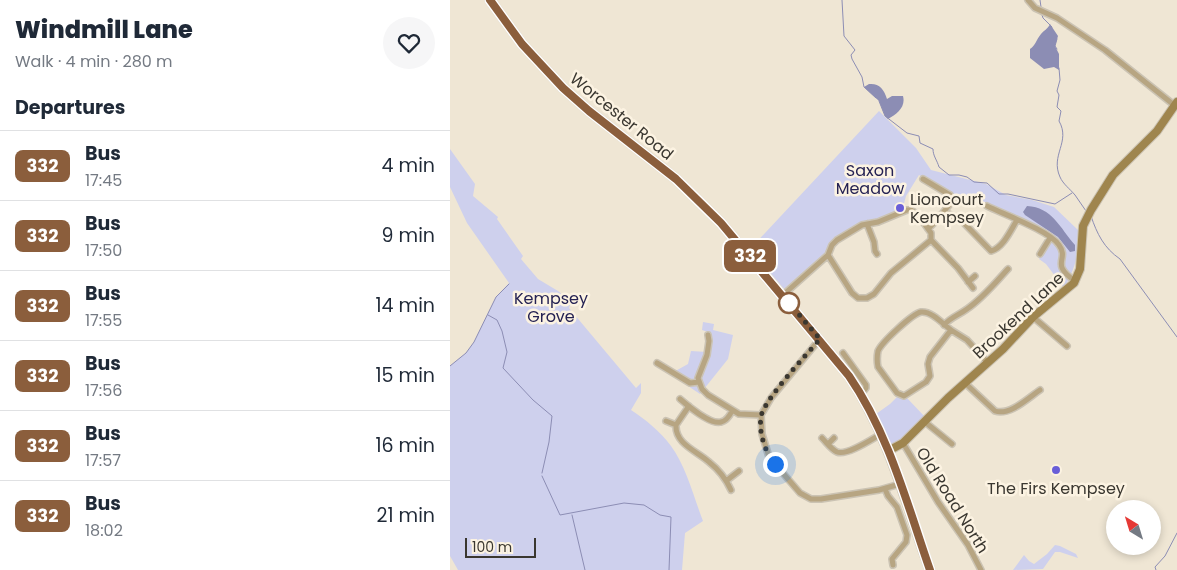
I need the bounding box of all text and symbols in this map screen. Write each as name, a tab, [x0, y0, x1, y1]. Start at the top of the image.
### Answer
text: Windmill Lane	[15, 13, 193, 46]
button: heart	[383, 17, 435, 69]
text: Walk · 4 min · 280 m	[15, 50, 173, 73]
street label: Worcester Road	[565, 67, 678, 165]
text: Departures	[15, 94, 125, 121]
text: Bus	[85, 140, 121, 167]
text: 4 min	[382, 152, 435, 179]
text: 332	[26, 153, 59, 178]
park label: Saxon Meadow	[836, 159, 904, 200]
text: 17:45	[85, 169, 122, 192]
place label: Lioncourt Kempsey	[910, 188, 984, 229]
marker: Lioncourt Kempsey	[894, 202, 906, 214]
text: Bus	[85, 210, 121, 237]
text: 9 min	[382, 222, 435, 249]
text: 332	[26, 223, 59, 248]
text: 17:50	[85, 239, 122, 262]
line badge: 332	[721, 240, 779, 272]
text: 332	[734, 243, 766, 268]
street label: Brookend Lane	[967, 267, 1069, 364]
text: Bus	[85, 280, 121, 307]
park label: Kempsey Grove	[514, 287, 588, 328]
text: 14 min	[375, 292, 435, 319]
unlabelled marker	[778, 292, 800, 314]
text: 332	[26, 293, 59, 318]
text: 17:55	[85, 309, 122, 332]
text: Bus	[85, 350, 121, 377]
text: 15 min	[376, 362, 435, 389]
text: 332	[26, 363, 59, 388]
text: 17:56	[85, 379, 122, 402]
text: Bus	[85, 420, 121, 447]
text: 16 min	[375, 432, 435, 459]
text: 332	[26, 433, 59, 458]
street label: Old Road North	[911, 443, 994, 558]
text: 17:57	[85, 449, 121, 472]
your location	[763, 452, 788, 477]
marker: The Firs Kempsey	[1050, 464, 1062, 476]
place label: The Firs Kempsey	[987, 477, 1125, 500]
text: Bus	[85, 490, 121, 517]
north arrow	[1106, 500, 1161, 555]
map controls	[1106, 500, 1161, 555]
text: 21 min	[377, 502, 435, 529]
text: 332	[26, 503, 59, 528]
text: 18:02	[85, 519, 123, 542]
scale bar	[465, 535, 536, 558]
text: 100 m	[472, 537, 512, 557]

